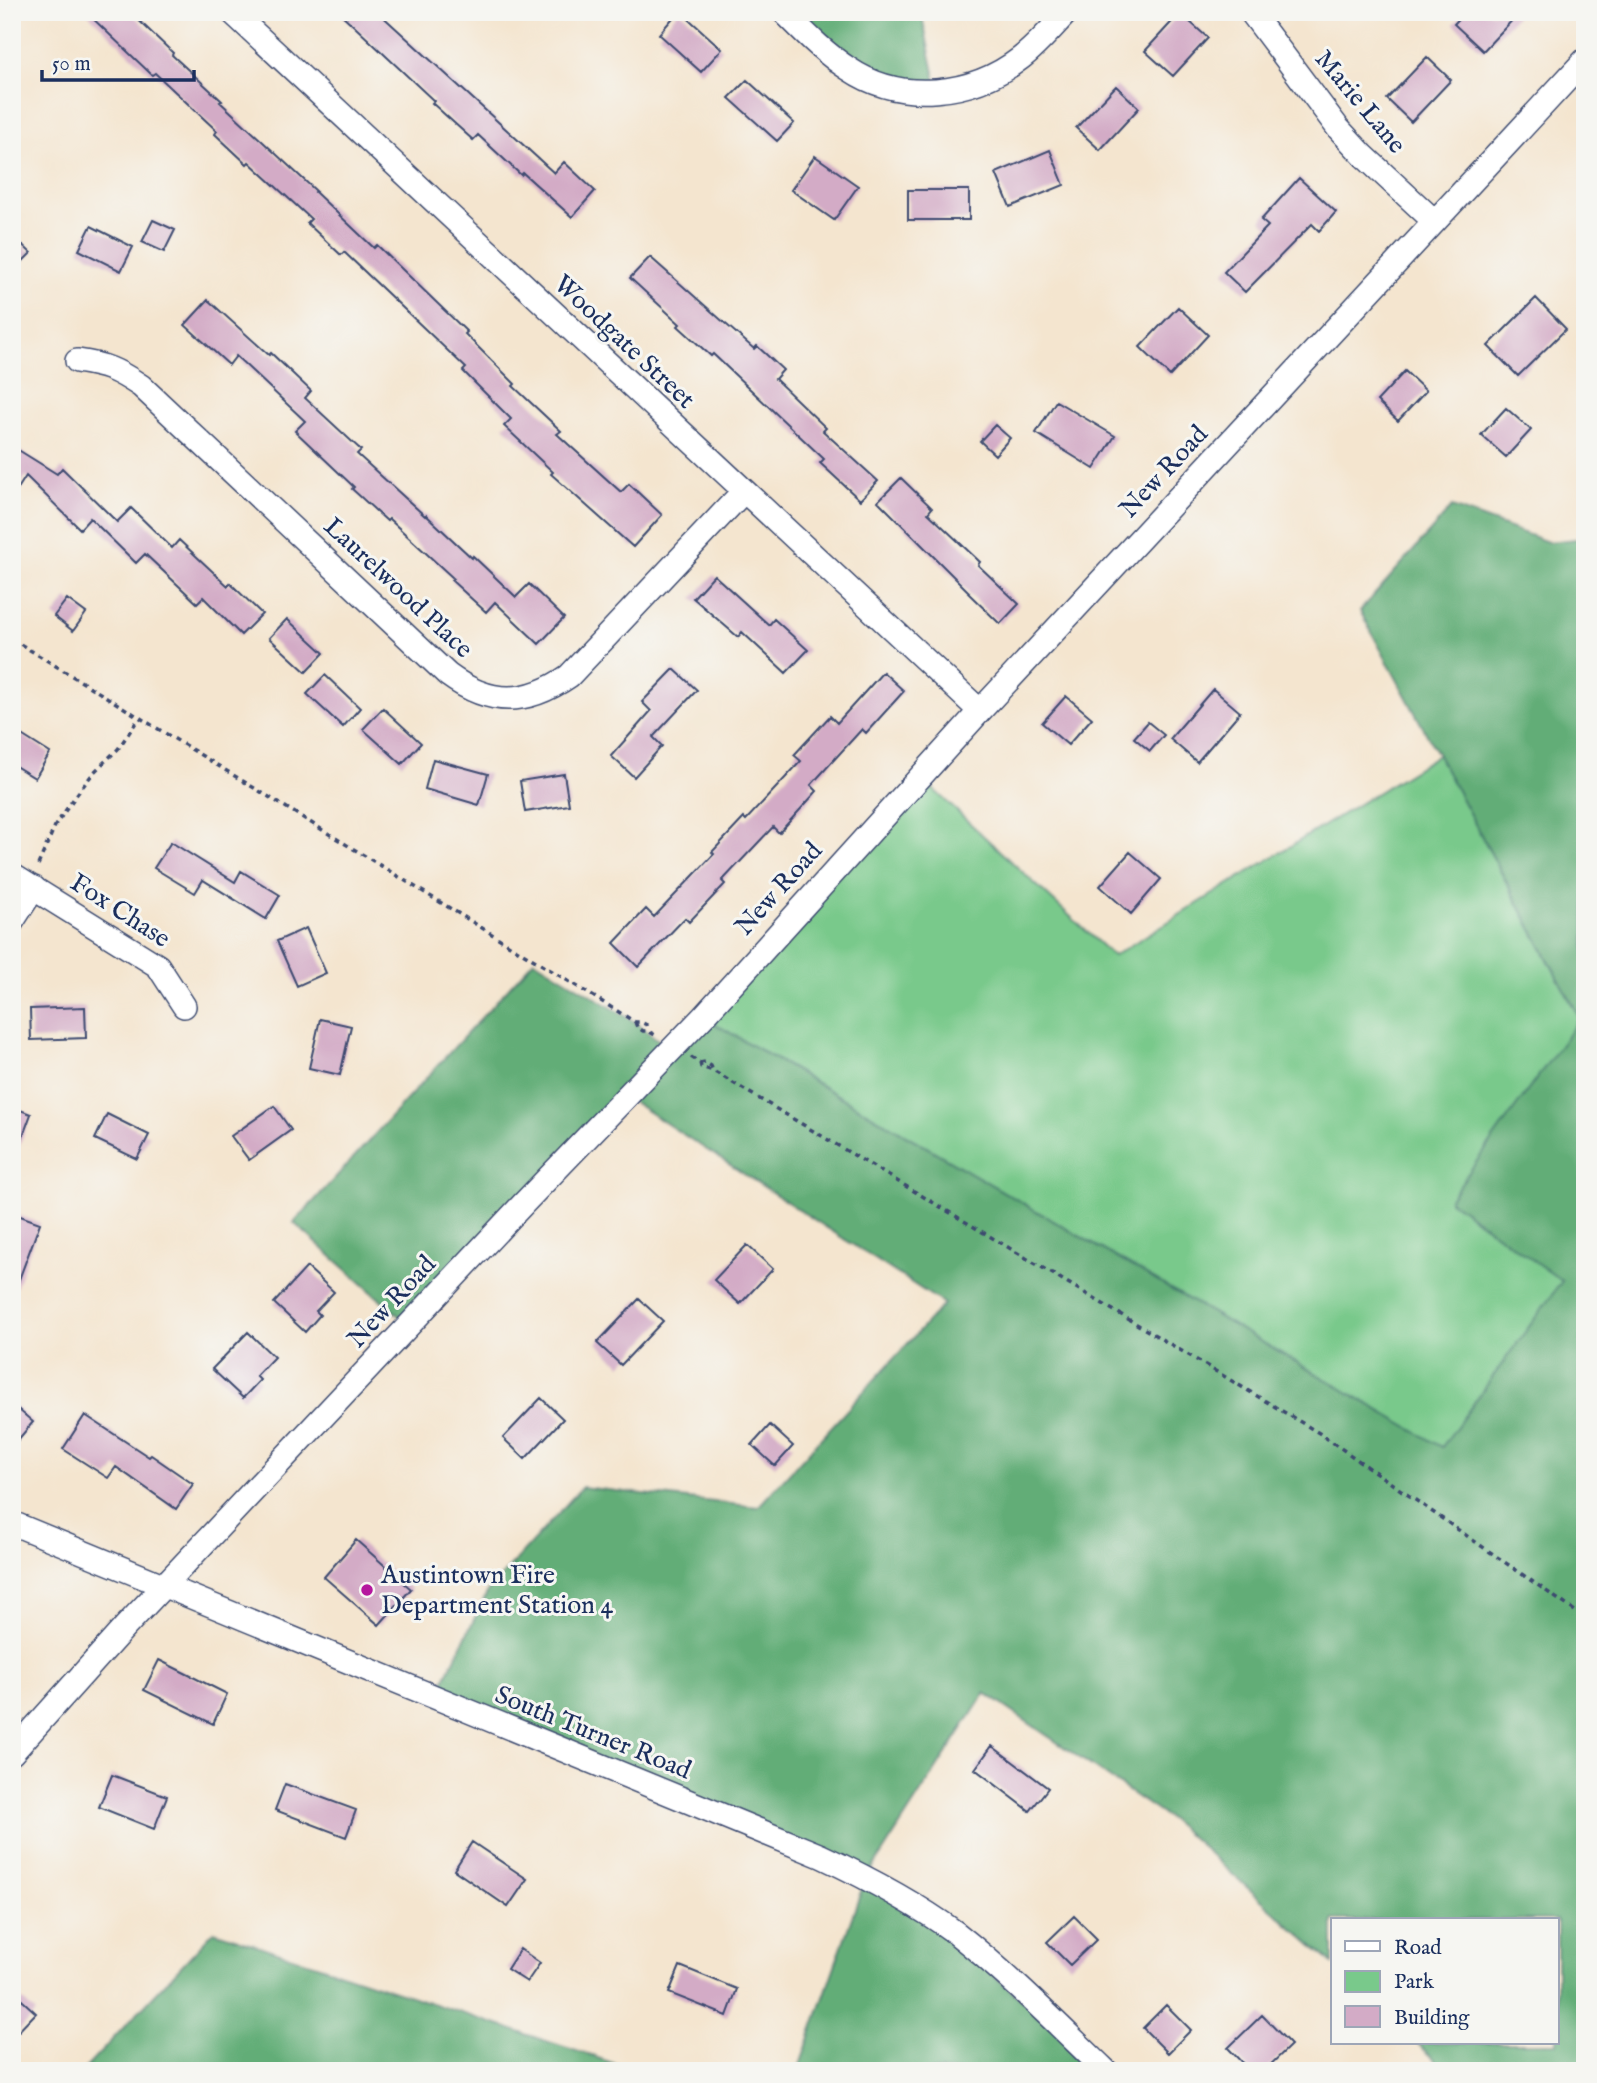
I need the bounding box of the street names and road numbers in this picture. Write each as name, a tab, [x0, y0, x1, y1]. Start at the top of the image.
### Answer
street label: Marie Lane	[1307, 43, 1413, 161]
street label: Woodgate Street	[546, 268, 702, 416]
street label: New Road	[1113, 419, 1215, 525]
street label: Laurelwood Place	[316, 510, 480, 666]
street label: New Road	[728, 835, 830, 943]
street label: Fox Chase	[64, 866, 176, 956]
street label: New Road	[341, 1249, 443, 1355]
street label: South Turner Road	[490, 1679, 696, 1787]

